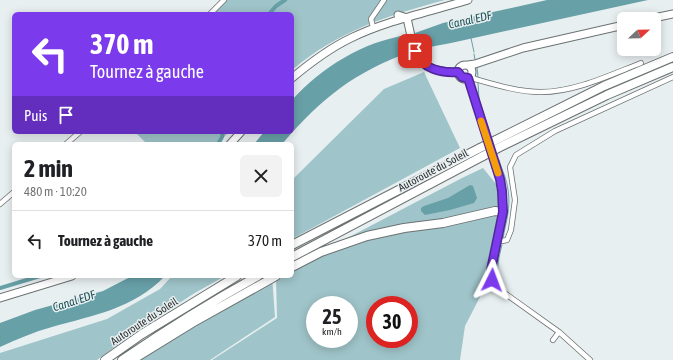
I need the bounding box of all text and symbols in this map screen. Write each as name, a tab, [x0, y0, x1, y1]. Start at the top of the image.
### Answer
water label: Canal EDF	[447, 8, 494, 32]
north arrow	[617, 12, 661, 56]
map controls	[617, 12, 661, 56]
icon: left	[24, 28, 76, 80]
text: 370 m	[90, 28, 153, 60]
pin	[398, 34, 432, 68]
icon: arrive	[404, 40, 426, 62]
text: Tournez à gauche	[90, 61, 204, 82]
icon: arrive	[55, 104, 77, 126]
text: Puis	[24, 107, 47, 124]
street label: Autoroute du Soleil	[396, 147, 470, 193]
text: 2 min	[24, 155, 73, 182]
button: close	[240, 155, 282, 197]
text: 480 m · 10:20	[24, 184, 87, 199]
icon: left	[24, 230, 46, 252]
text: Tournez à gauche	[58, 232, 153, 249]
text: 370 m	[248, 232, 282, 249]
position arrow	[471, 259, 513, 301]
water label: Canal EDF	[51, 287, 98, 314]
street label: Autoroute du Soleil	[108, 295, 180, 347]
speed limit sign: 30	[366, 296, 418, 348]
text: 25	[323, 305, 341, 328]
text: km/h	[322, 326, 342, 337]

